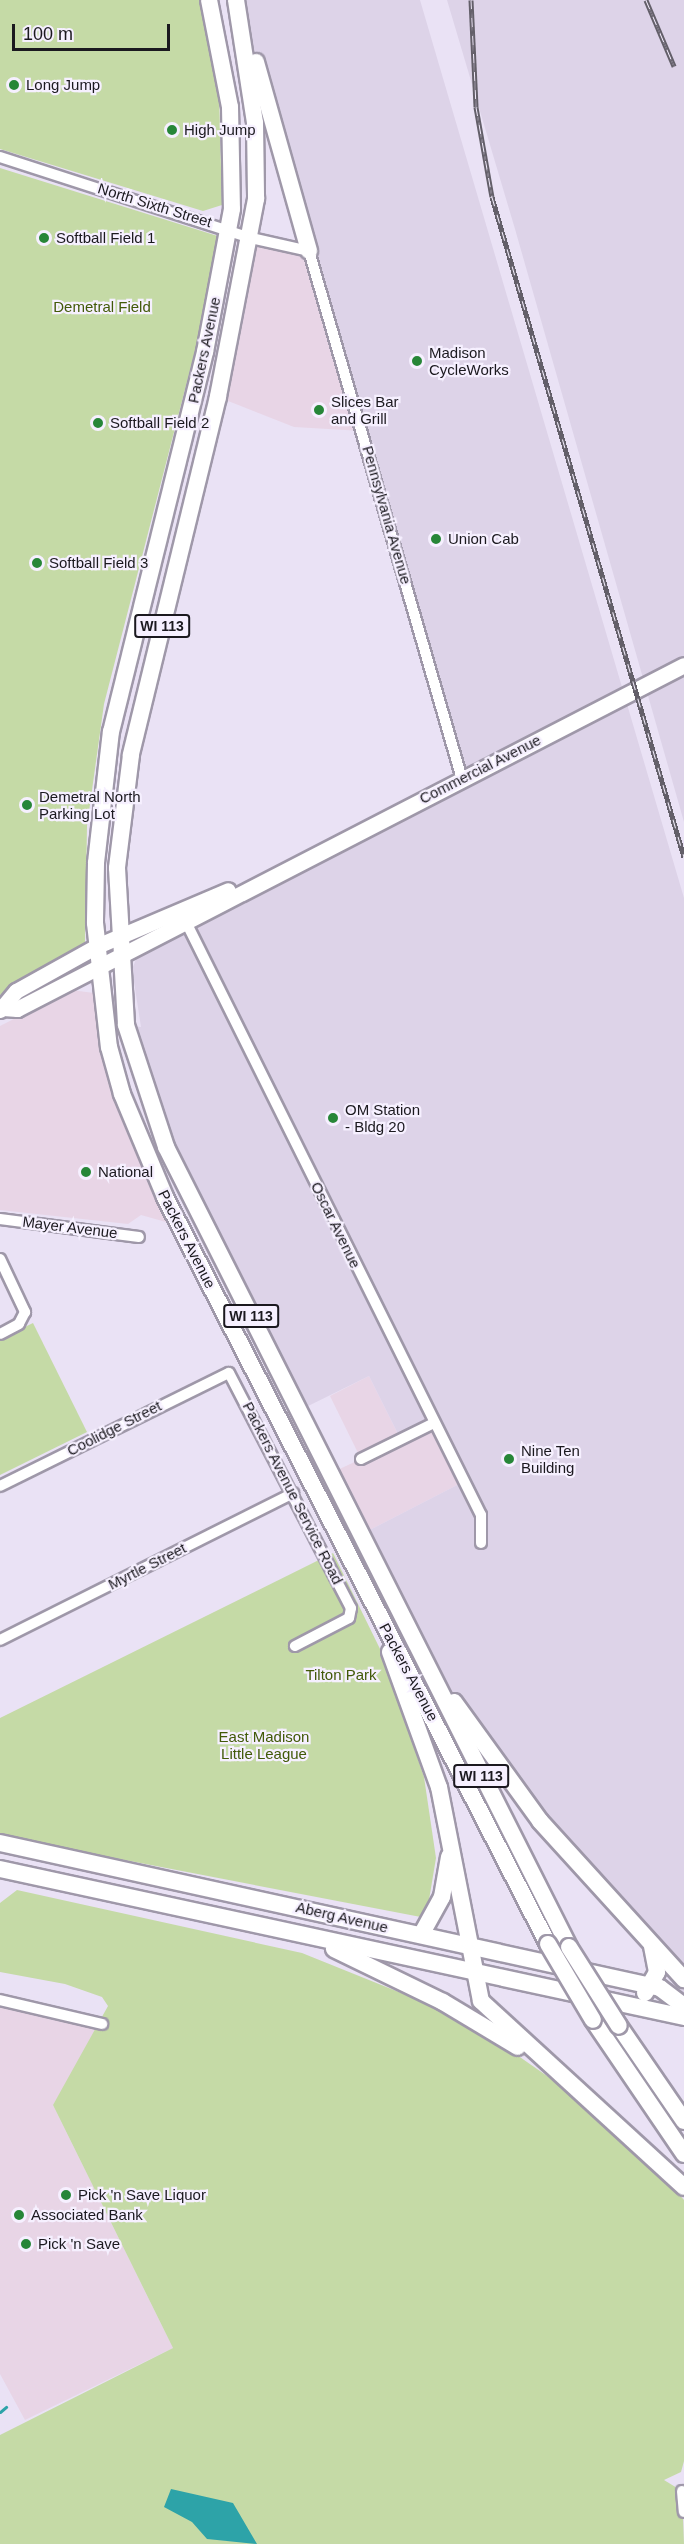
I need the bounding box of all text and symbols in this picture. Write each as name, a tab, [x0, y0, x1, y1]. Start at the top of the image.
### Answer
scale bar	[15, 12, 172, 50]
text: 100 m	[23, 24, 73, 44]
place label: Long Jump	[26, 76, 100, 94]
marker: Long Jump	[7, 78, 21, 92]
place label: High Jump	[184, 121, 256, 139]
marker: High Jump	[165, 123, 179, 137]
street label: North Sixth Street	[96, 179, 214, 231]
place label: Softball Field 1	[56, 229, 155, 247]
marker: Softball Field 1	[37, 231, 51, 245]
street label: Packers Avenue	[184, 295, 224, 405]
park label: Demetral Field	[53, 298, 151, 316]
place label: Madison CycleWorks	[429, 343, 509, 378]
marker: Madison CycleWorks	[410, 354, 424, 368]
place label: Slices Bar and Grill	[331, 392, 399, 427]
marker: Slices Bar and Grill	[312, 403, 326, 417]
place label: Softball Field 2	[110, 414, 209, 432]
marker: Softball Field 2	[91, 416, 105, 430]
street label: Pennsylvania Avenue	[359, 443, 415, 587]
place label: Union Cab	[448, 530, 519, 548]
marker: Union Cab	[429, 532, 443, 546]
place label: Softball Field 3	[49, 554, 148, 572]
marker: Softball Field 3	[30, 556, 44, 570]
road number: WI 113	[134, 615, 190, 637]
street label: Commercial Avenue	[416, 730, 544, 808]
place label: Demetral North Parking Lot	[39, 787, 141, 822]
marker: Demetral North Parking Lot	[20, 798, 34, 812]
place label: OM Station - Bldg 20	[345, 1100, 420, 1135]
marker: OM Station - Bldg 20	[326, 1111, 340, 1125]
place label: National	[98, 1163, 153, 1181]
marker: National	[79, 1165, 93, 1179]
street label: Oscar Avenue	[307, 1178, 365, 1272]
street label: Packers Avenue	[154, 1186, 220, 1292]
street label: Mayer Avenue	[21, 1212, 119, 1242]
road number: WI 113	[222, 1305, 280, 1327]
street label: Coolidge Street	[64, 1397, 164, 1459]
street label: Packers Avenue Service Road	[239, 1398, 347, 1588]
place label: Nine Ten Building	[521, 1441, 580, 1476]
marker: Nine Ten Building	[502, 1452, 516, 1466]
street label: Myrtle Street	[105, 1539, 189, 1593]
street label: Packers Avenue	[375, 1620, 443, 1724]
park label: Tilton Park	[305, 1666, 377, 1684]
park label: East Madison Little League	[219, 1727, 309, 1762]
road number: WI 113	[452, 1765, 510, 1787]
street label: Aberg Avenue	[294, 1898, 390, 1936]
place label: Pick 'n Save Liquor	[78, 2186, 206, 2204]
marker: Pick 'n Save Liquor	[59, 2188, 73, 2202]
place label: Associated Bank	[31, 2206, 143, 2224]
marker: Associated Bank	[12, 2208, 26, 2222]
place label: Pick 'n Save	[38, 2235, 120, 2253]
marker: Pick 'n Save	[19, 2237, 33, 2251]

